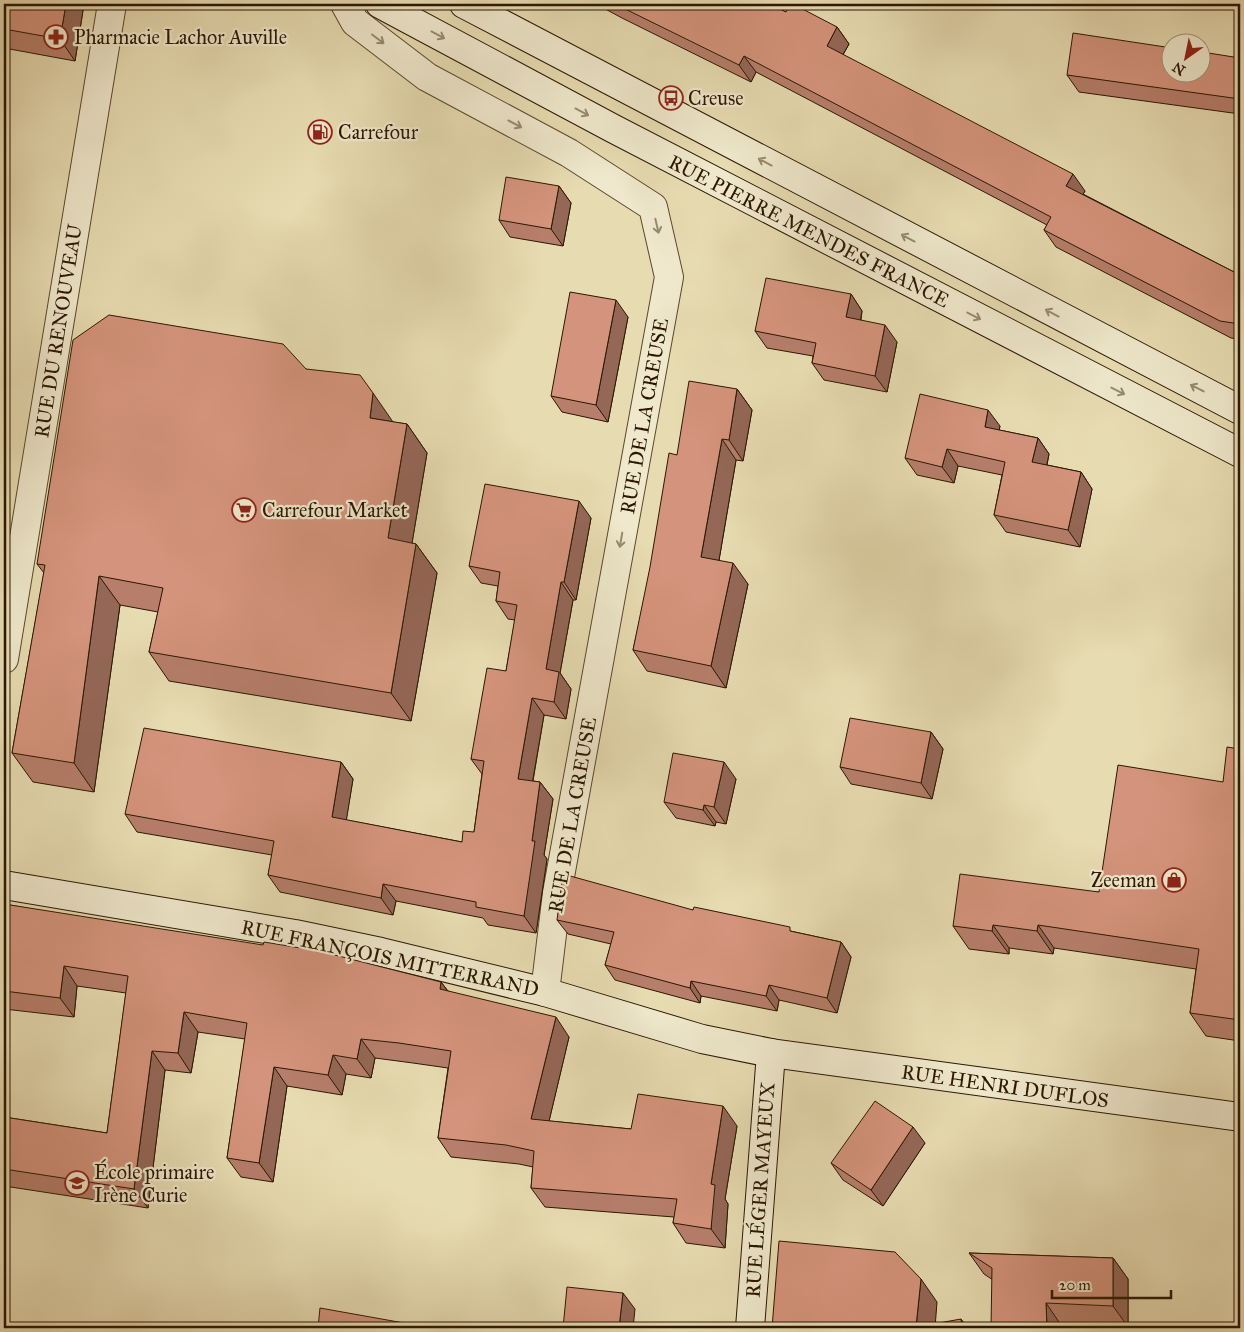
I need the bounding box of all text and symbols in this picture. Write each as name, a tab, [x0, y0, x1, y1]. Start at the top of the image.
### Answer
pharmacy icon: Pharmacie Lachor Auville	[43, 24, 69, 50]
place label: Pharmacie Lachor Auville	[74, 25, 287, 49]
one-way arrow	[431, 30, 446, 40]
north arrow	[1162, 32, 1212, 82]
one-way arrow	[371, 33, 384, 44]
text: N	[1169, 58, 1189, 79]
bus stop icon: Creuse	[658, 85, 684, 111]
place label: Creuse	[688, 86, 744, 110]
one-way arrow	[574, 107, 589, 117]
fuel station icon: Carrefour	[307, 119, 333, 145]
one-way arrow	[508, 119, 523, 129]
place label: Carrefour	[338, 120, 419, 144]
street label: RUE PIERRE MENDES FRANCE	[665, 150, 953, 312]
one-way arrow	[757, 157, 772, 167]
one-way arrow	[653, 217, 662, 233]
street label: RUE DU RENOUVEAU	[29, 222, 87, 440]
one-way arrow	[902, 232, 916, 242]
one-way arrow	[1045, 308, 1060, 318]
one-way arrow	[966, 312, 981, 321]
street label: RUE DE LA CREUSE	[615, 316, 673, 516]
one-way arrow	[1189, 383, 1204, 393]
one-way arrow	[1111, 386, 1126, 396]
supermarket icon: Carrefour Market	[231, 497, 257, 523]
place label: Carrefour Market	[262, 498, 408, 522]
one-way arrow	[616, 532, 626, 548]
street label: RUE DE LA CREUSE	[543, 715, 601, 915]
shop icon: Zeeman	[1161, 867, 1187, 893]
place label: Zeeman	[1091, 868, 1156, 892]
street label: RUE FRANÇOIS MITTERRAND	[239, 915, 541, 1001]
street label: RUE HENRI DUFLOS	[900, 1060, 1110, 1112]
street label: RUE LÉGER MAYEUX	[738, 1081, 780, 1299]
place label: École primaire Irène Curie	[94, 1158, 214, 1207]
school or university icon: École primaire Irène Curie	[64, 1170, 90, 1196]
scale bar	[1052, 1267, 1170, 1299]
text: 20 m	[1059, 1276, 1091, 1294]

